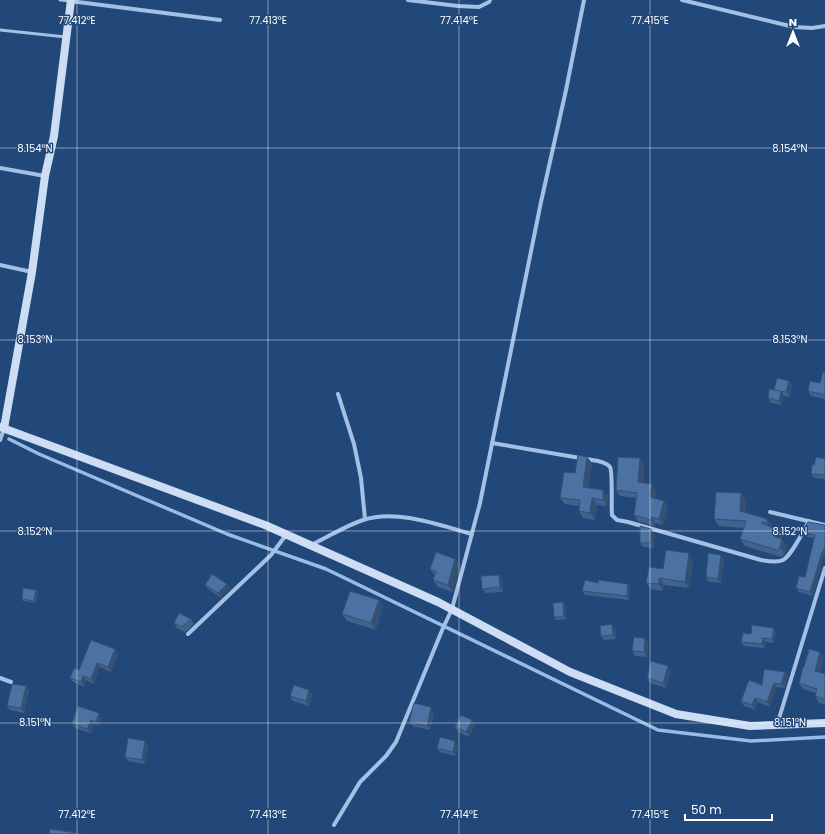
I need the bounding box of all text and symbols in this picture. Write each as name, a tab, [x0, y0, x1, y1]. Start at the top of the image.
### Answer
north arrow	[773, 12, 813, 52]
text: 77.412°E	[58, 13, 96, 28]
text: 77.413°E	[249, 13, 287, 28]
text: 77.414°E	[440, 13, 478, 28]
text: 77.415°E	[631, 13, 669, 28]
text: N	[789, 14, 797, 30]
text: 8.154°N	[17, 141, 53, 156]
text: 8.154°N	[772, 141, 808, 156]
text: 8.153°N	[18, 332, 52, 347]
text: 8.153°N	[773, 332, 807, 347]
text: 8.152°N	[18, 524, 52, 539]
text: 8.152°N	[773, 524, 807, 539]
text: 8.151°N	[19, 715, 51, 730]
text: 8.151°N	[774, 715, 806, 730]
scale bar	[685, 796, 772, 822]
text: 50 m	[691, 801, 722, 818]
text: 77.412°E	[58, 807, 96, 822]
text: 77.413°E	[249, 807, 287, 822]
text: 77.414°E	[440, 807, 478, 822]
text: 77.415°E	[631, 807, 669, 822]

